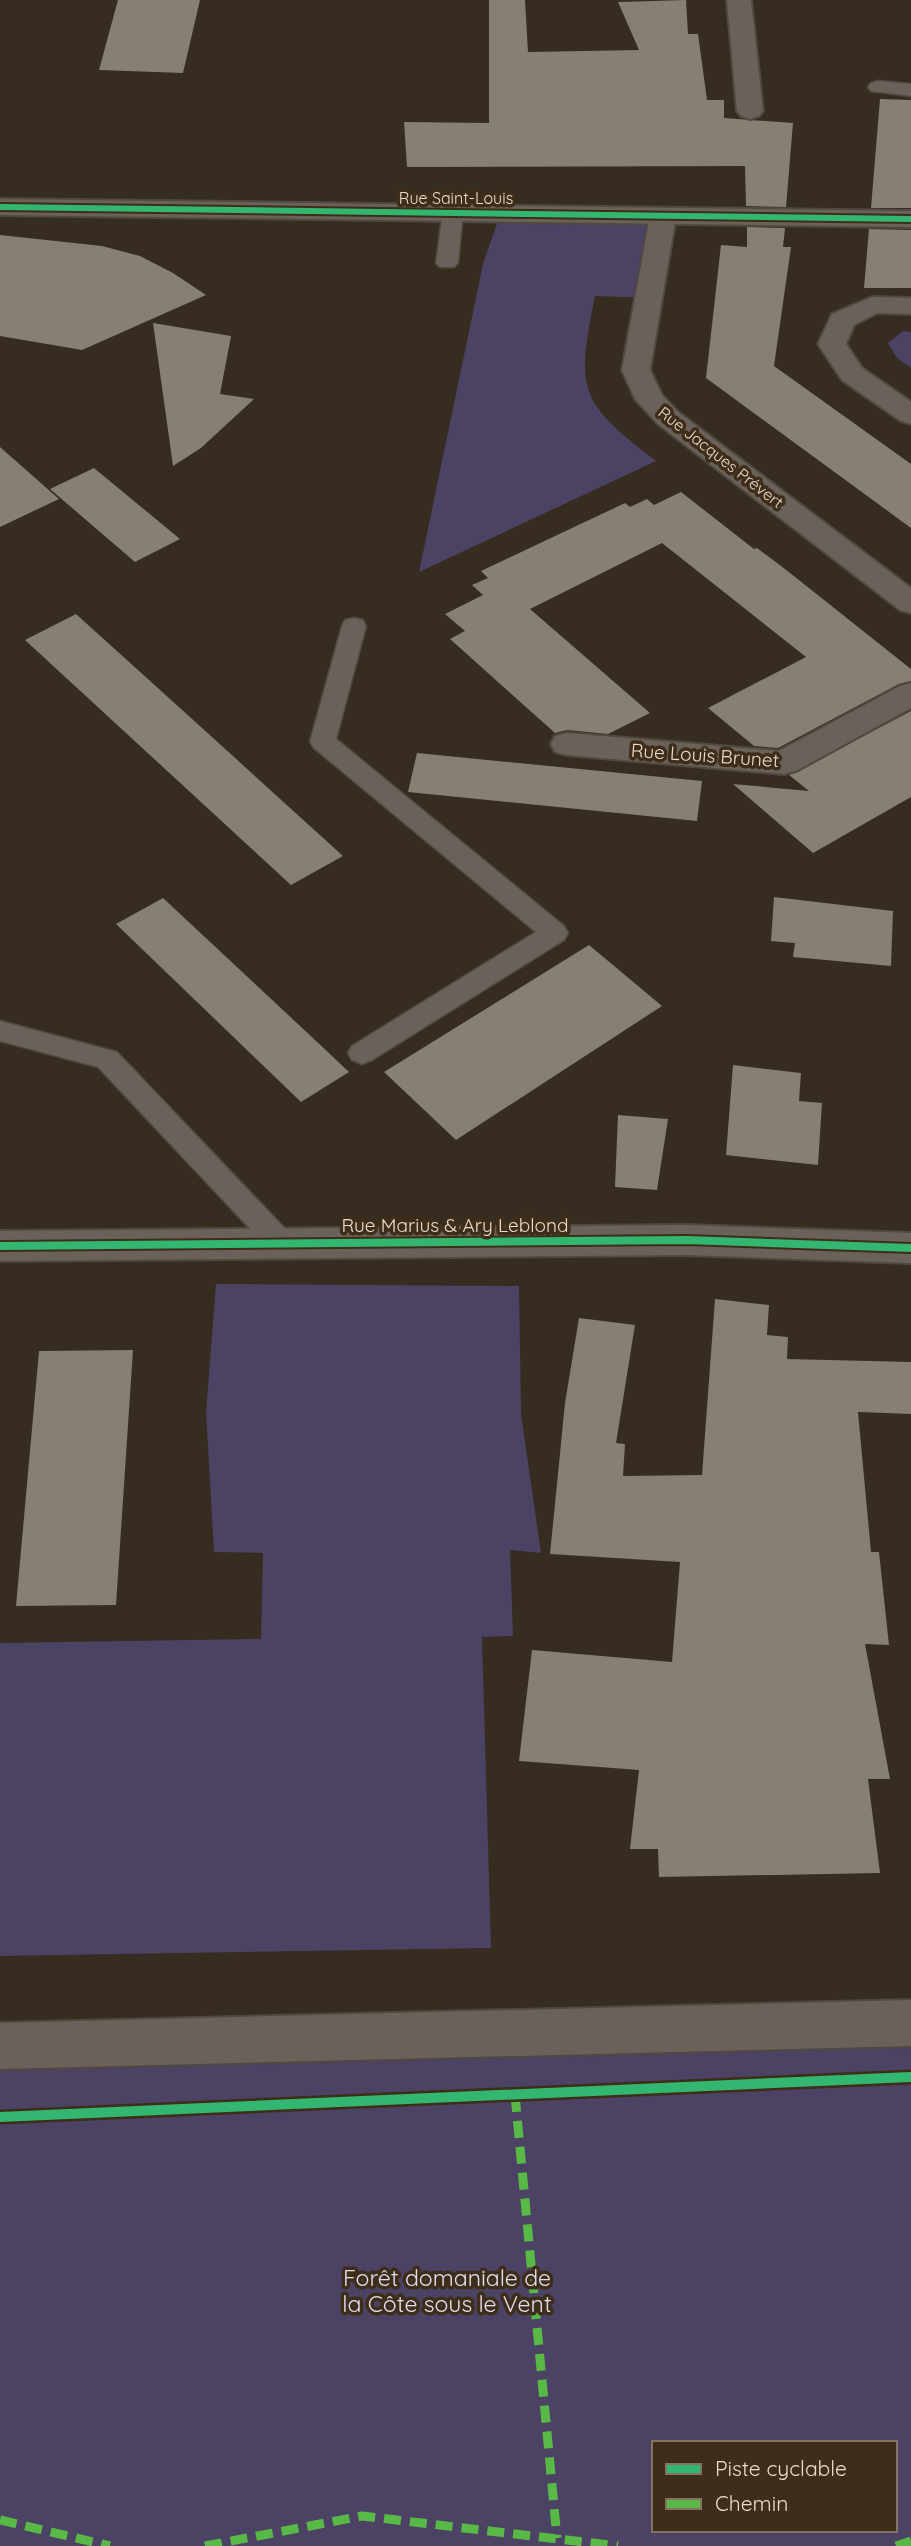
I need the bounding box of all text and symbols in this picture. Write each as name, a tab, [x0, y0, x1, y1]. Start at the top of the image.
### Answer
street label: Rue Saint-Louis	[399, 188, 513, 208]
street label: Rue Jacques Prévert	[654, 402, 788, 512]
street label: Rue Louis Brunet	[630, 738, 780, 772]
street label: Rue Marius & Ary Leblond	[342, 1213, 568, 1237]
park label: Forêt domaniale de la Côte sous le Vent	[342, 2263, 552, 2318]
legend	[652, 2441, 897, 2532]
text: Piste cyclable	[715, 2455, 847, 2481]
text: Chemin	[715, 2490, 788, 2516]

